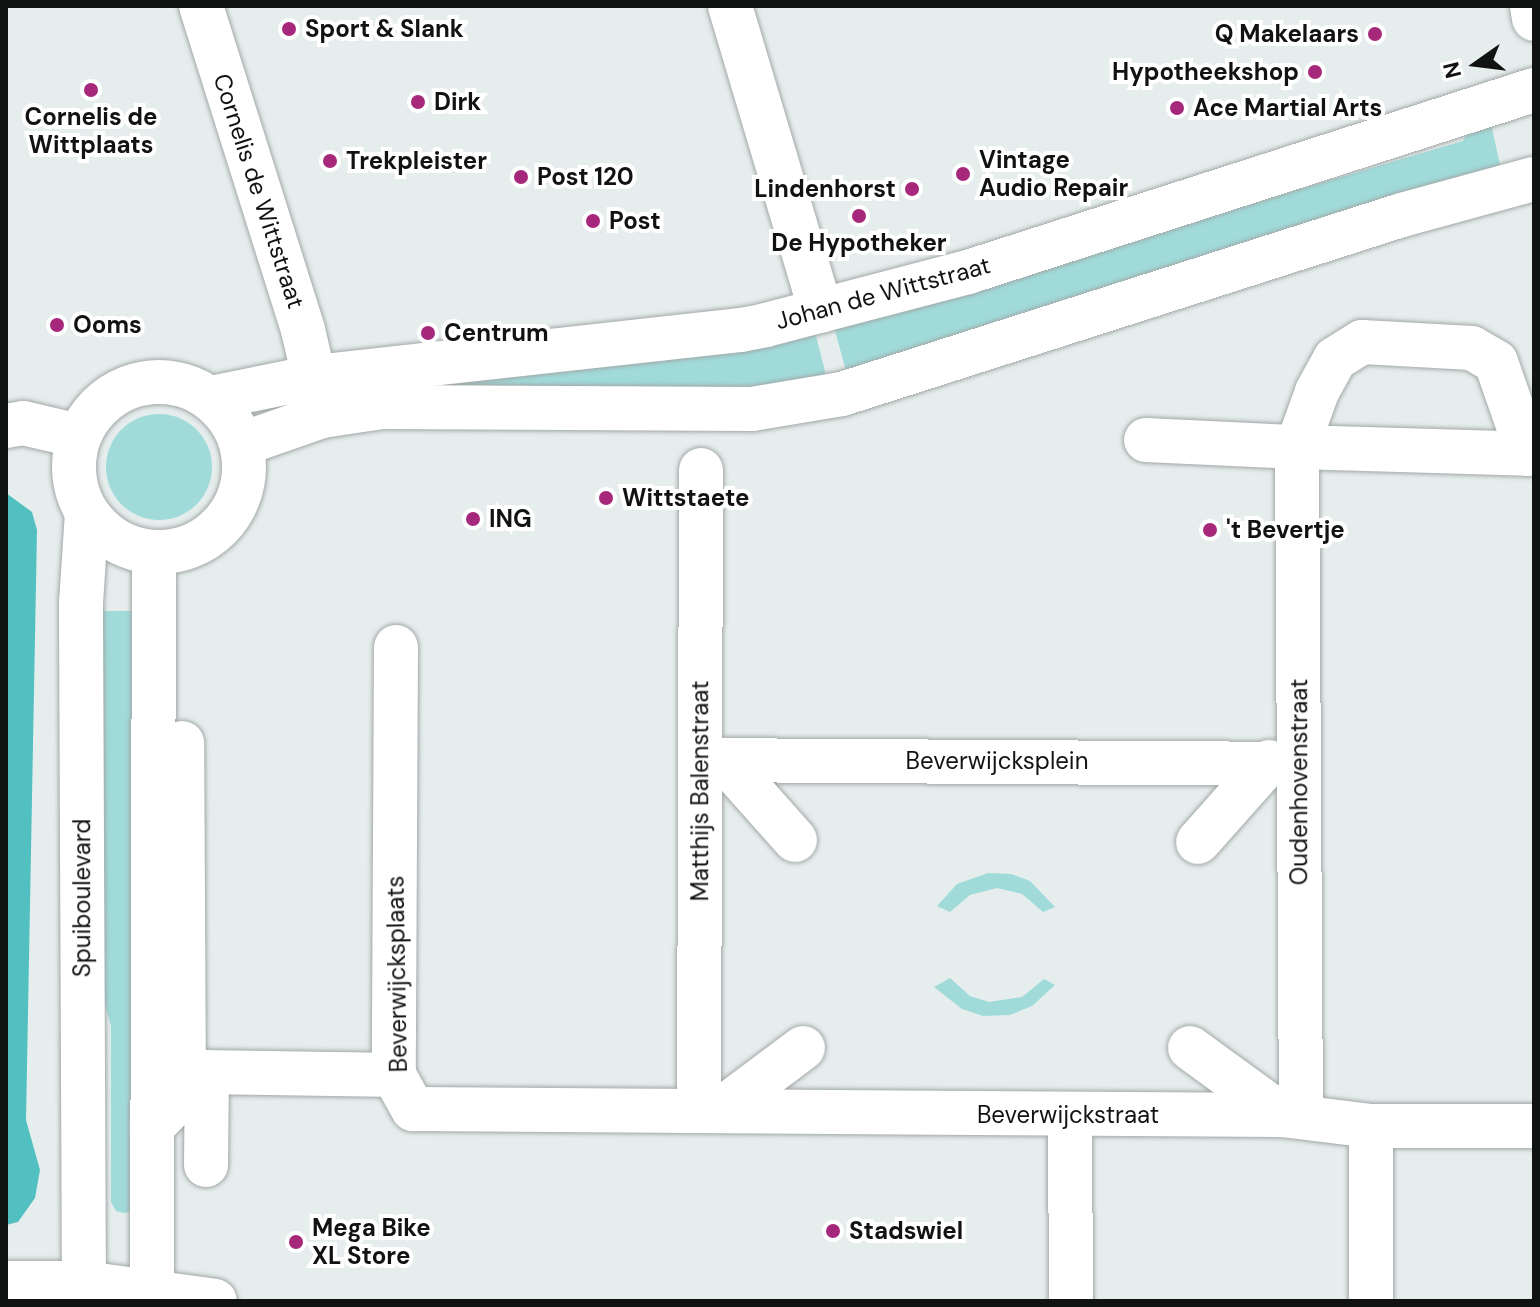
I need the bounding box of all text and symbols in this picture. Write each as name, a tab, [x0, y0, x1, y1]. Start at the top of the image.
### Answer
place label: Sport & Slank	[305, 15, 464, 43]
marker: Sport & Slank	[280, 20, 298, 38]
place label: Q Makelaars	[1215, 20, 1359, 48]
north arrow	[1436, 24, 1516, 104]
marker: Q Makelaars	[1366, 25, 1384, 43]
place label: Hypotheekshop	[1112, 58, 1299, 86]
text: N	[1436, 59, 1468, 81]
marker: Hypotheekshop	[1306, 63, 1324, 81]
street label: Cornelis de Wittstraat	[207, 70, 311, 312]
marker: Cornelis de Wittplaats	[82, 81, 100, 99]
place label: Dirk	[434, 88, 481, 116]
marker: Dirk	[409, 93, 427, 111]
place label: Ace Martial Arts	[1193, 94, 1382, 122]
marker: Ace Martial Arts	[1168, 99, 1186, 117]
place label: Cornelis de Wittplaats	[25, 103, 157, 159]
place label: Vintage Audio Repair	[979, 146, 1128, 202]
place label: Trekpleister	[346, 147, 487, 175]
marker: Trekpleister	[321, 152, 339, 170]
place label: Post 120	[537, 163, 634, 191]
marker: Vintage Audio Repair	[954, 165, 972, 183]
marker: Post 120	[512, 168, 530, 186]
place label: Lindenhorst	[754, 175, 896, 203]
marker: Lindenhorst	[903, 180, 921, 198]
place label: Post	[609, 207, 661, 235]
marker: De Hypotheker	[850, 207, 868, 225]
marker: Post	[584, 212, 602, 230]
place label: De Hypotheker	[771, 229, 947, 257]
street label: Johan de Wittstraat	[772, 250, 994, 336]
place label: Ooms	[73, 311, 142, 339]
marker: Ooms	[48, 316, 66, 334]
place label: Centrum	[444, 319, 549, 347]
marker: Centrum	[419, 324, 437, 342]
place label: Wittstaete	[622, 484, 749, 512]
marker: Wittstaete	[597, 489, 615, 507]
place label: ING	[489, 505, 532, 533]
marker: ING	[464, 510, 482, 528]
place label: 't Bevertje	[1226, 516, 1345, 544]
marker: 't Bevertje	[1201, 521, 1219, 539]
street label: Oudenhovenstraat	[1285, 679, 1313, 885]
street label: Matthijs Balenstraat	[686, 681, 714, 901]
street label: Beverwijcksplein	[906, 747, 1088, 775]
street label: Spuiboulevard	[68, 819, 96, 977]
street label: Beverwijcksplaats	[381, 875, 413, 1073]
street label: Beverwijckstraat	[977, 1101, 1159, 1129]
place label: Mega Bike XL Store	[312, 1214, 431, 1270]
place label: Stadswiel	[849, 1217, 963, 1245]
marker: Stadswiel	[824, 1222, 842, 1240]
marker: Mega Bike XL Store	[287, 1233, 305, 1251]

